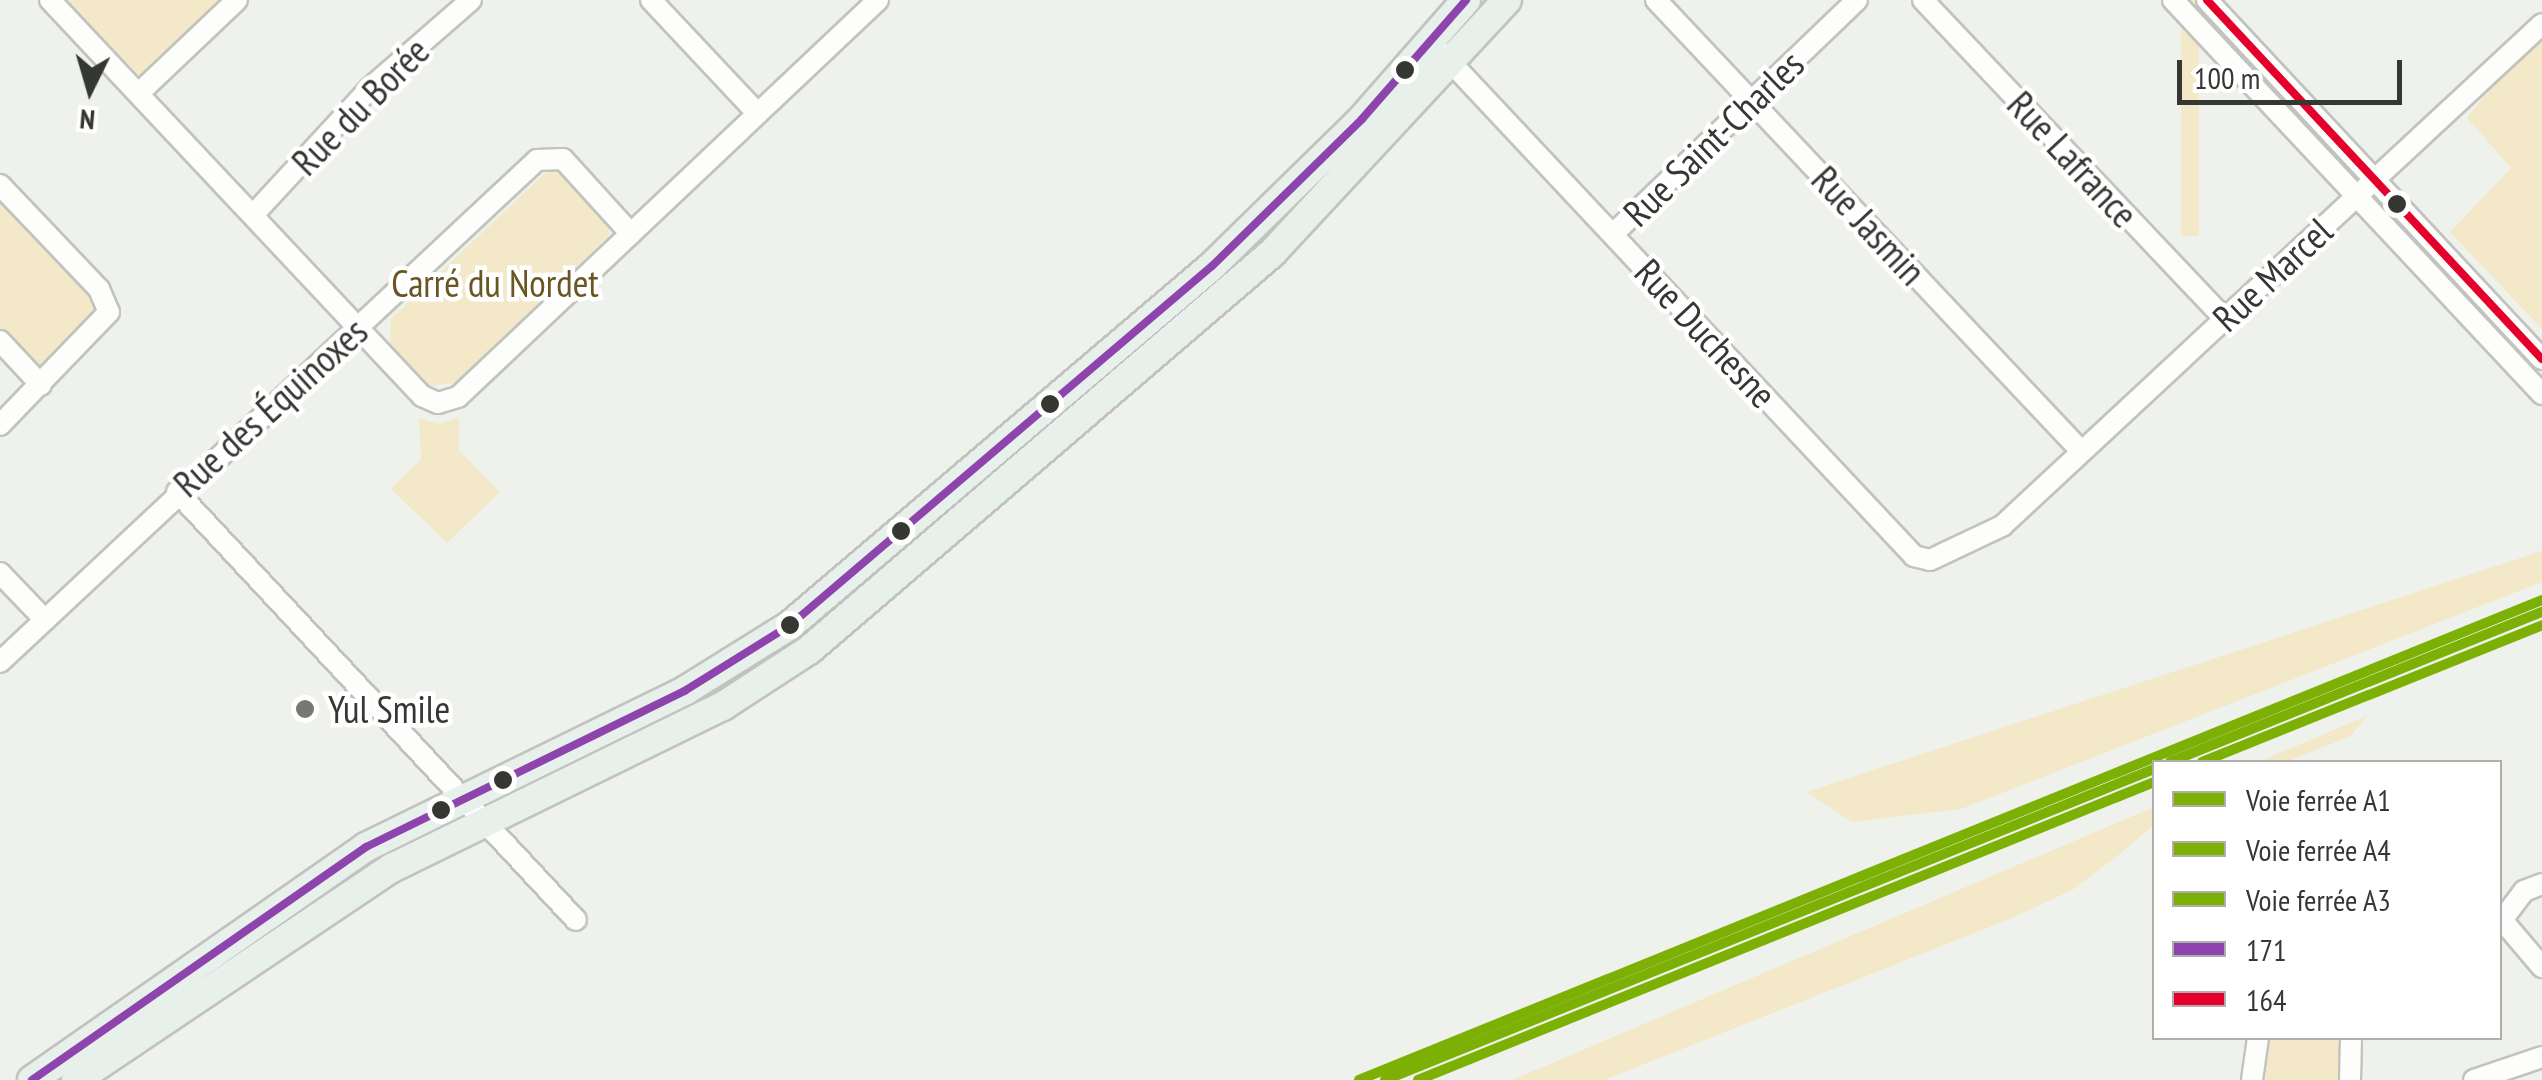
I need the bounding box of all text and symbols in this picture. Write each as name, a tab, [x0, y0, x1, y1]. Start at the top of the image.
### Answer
street label: Rue du Borée	[282, 28, 438, 184]
north arrow	[40, 40, 140, 140]
scale bar	[2182, 40, 2407, 102]
street label: Rue Saint-Charles	[1613, 41, 1813, 235]
text: 100 m	[2194, 58, 2260, 97]
unlabelled marker	[1395, 60, 1415, 80]
street label: Rue Lafrance	[1999, 81, 2147, 237]
text: N	[78, 101, 96, 139]
street label: Rue Jasmin	[1803, 156, 1935, 294]
unlabelled marker	[2387, 194, 2407, 214]
street label: Rue Marcel	[2203, 208, 2341, 340]
street label: Rue Duchesne	[1626, 249, 1786, 417]
park label: Carré du Nordet	[391, 260, 599, 306]
street label: Rue des Équinoxes	[164, 308, 376, 506]
unlabelled marker	[1040, 394, 1060, 414]
unlabelled marker	[891, 521, 911, 541]
unlabelled marker	[780, 615, 800, 635]
place label: Yul Smile	[328, 686, 450, 732]
marker: Yul Smile	[292, 696, 318, 722]
legend	[2152, 760, 2502, 1040]
unlabelled marker	[493, 770, 513, 790]
text: Voie ferrée A1	[2246, 780, 2391, 819]
unlabelled marker	[431, 800, 451, 820]
text: Voie ferrée A4	[2246, 830, 2391, 869]
text: Voie ferrée A3	[2246, 880, 2391, 919]
text: 171	[2246, 930, 2287, 969]
text: 164	[2246, 980, 2287, 1019]

